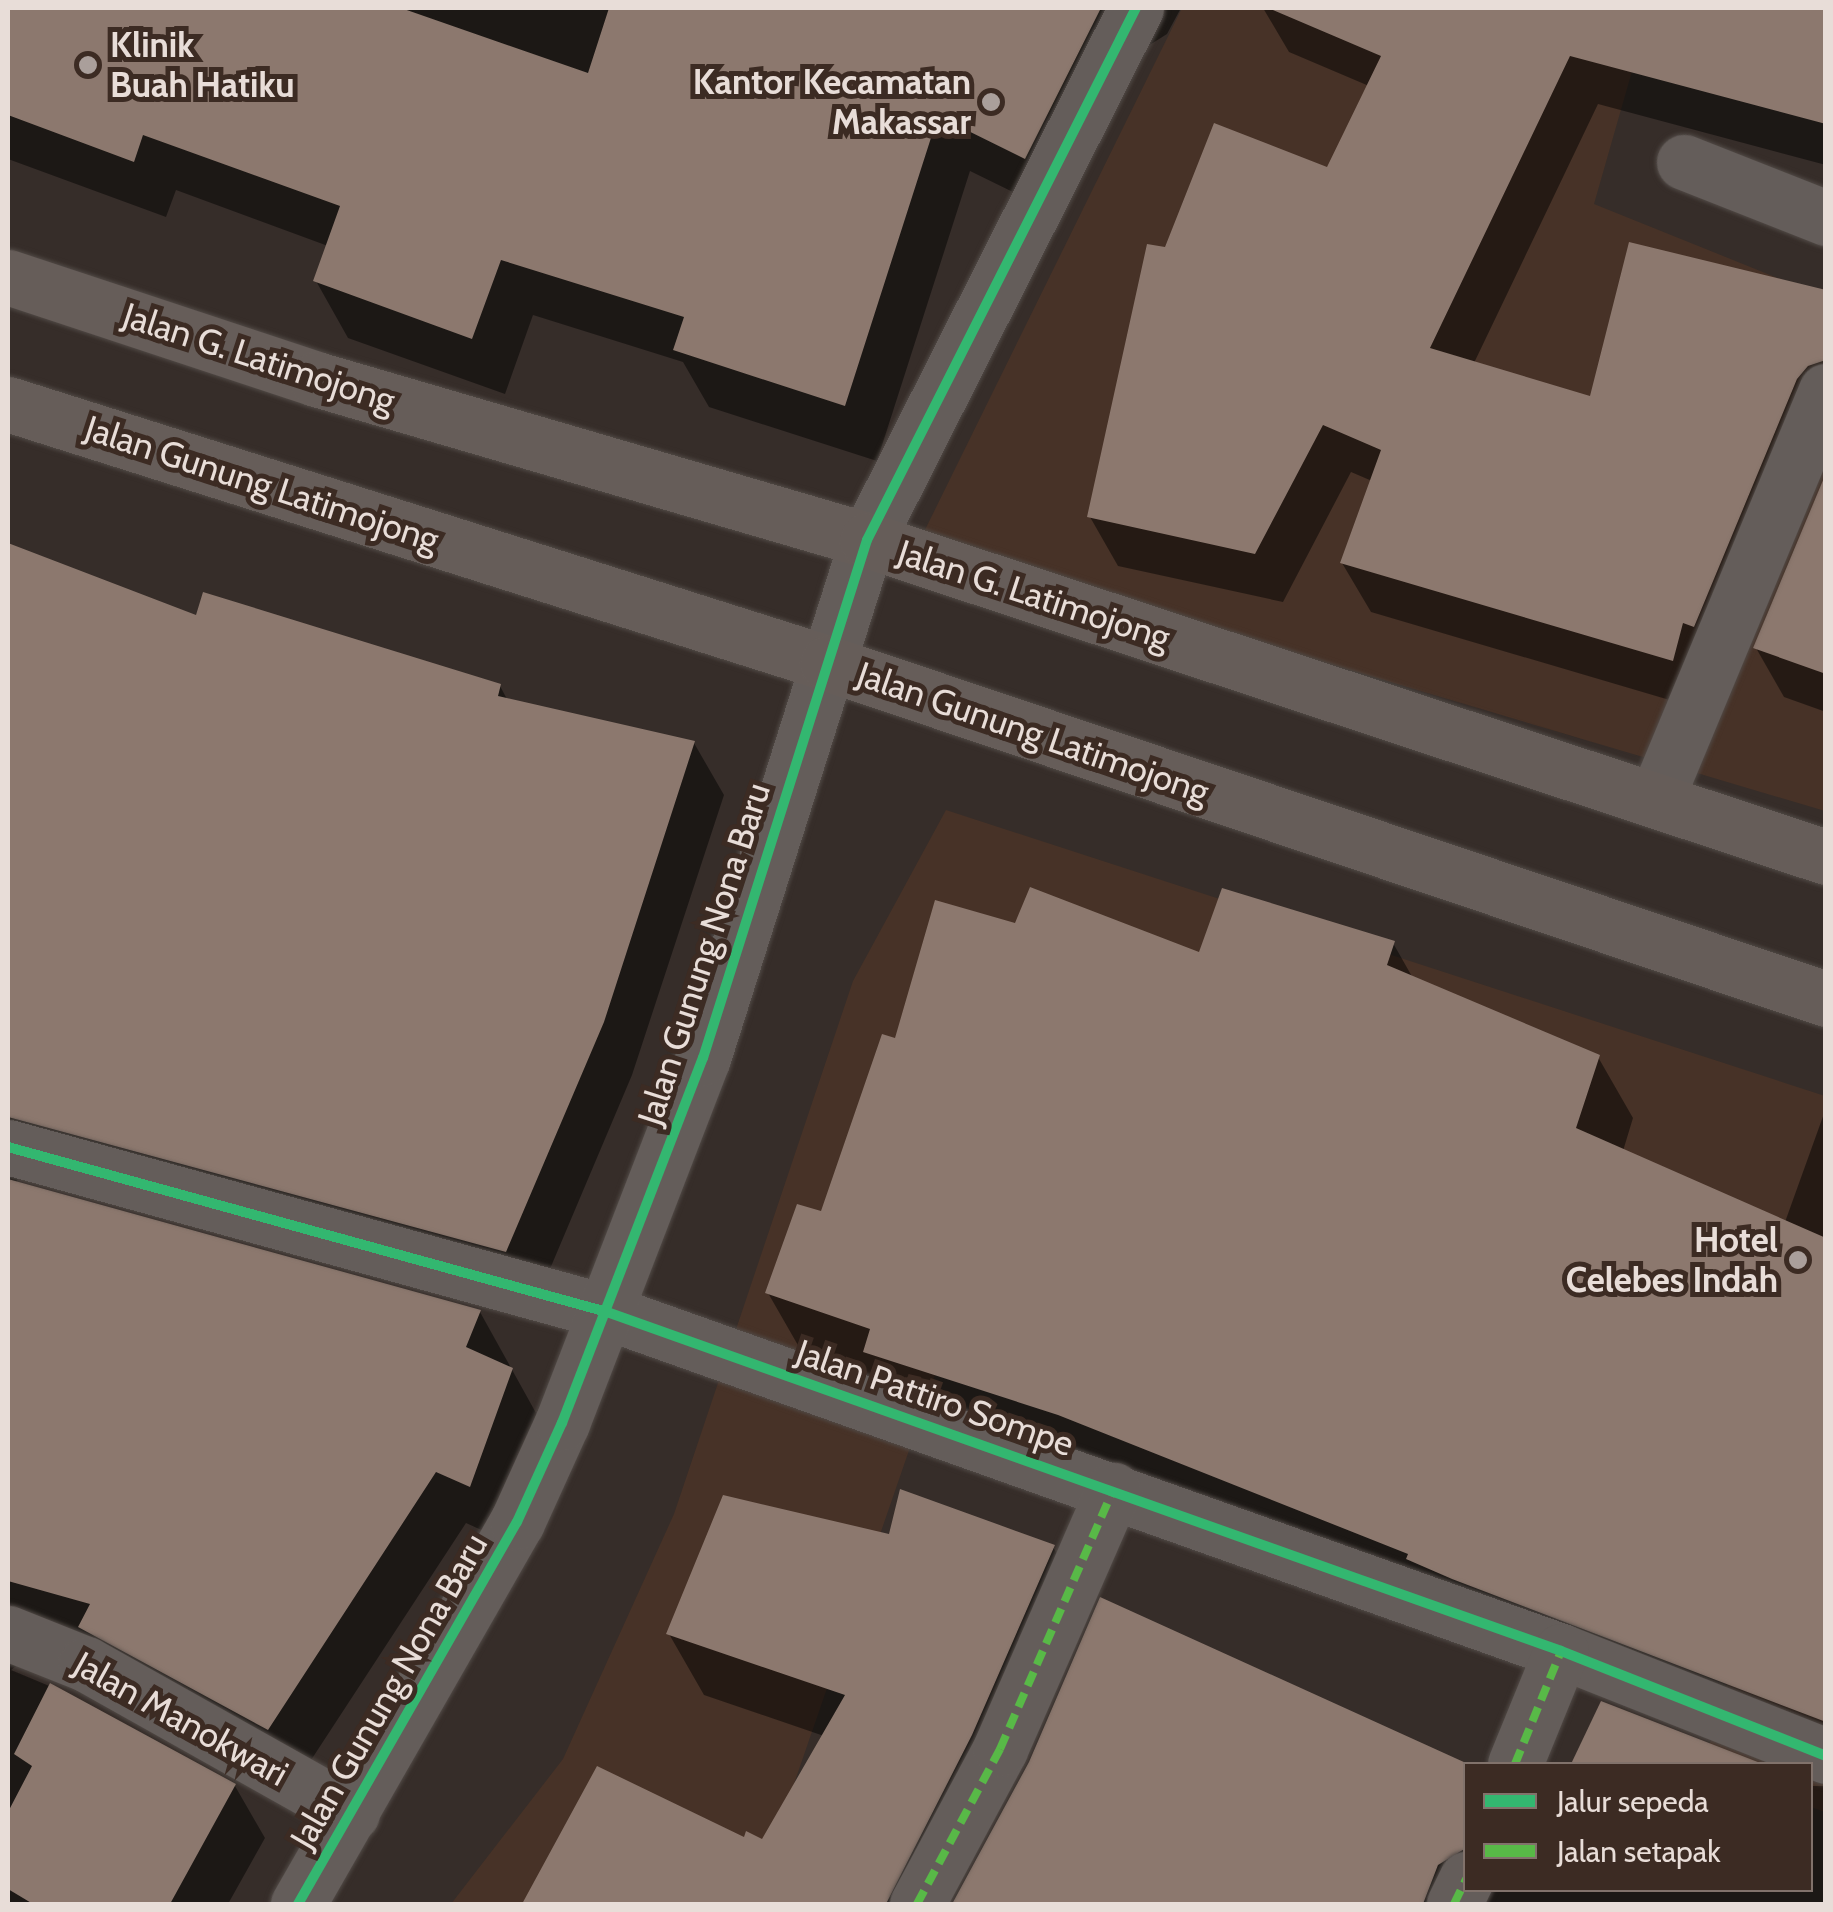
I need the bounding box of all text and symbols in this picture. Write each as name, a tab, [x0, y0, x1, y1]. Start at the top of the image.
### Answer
place label: Klinik Buah Hatiku	[110, 24, 295, 106]
marker: Klinik Buah Hatiku	[75, 52, 101, 78]
place label: Kantor Kecamatan Makassar	[693, 61, 971, 143]
marker: Kantor Kecamatan Makassar	[980, 91, 1002, 113]
street label: Jalan G. Latimojong	[118, 294, 400, 422]
street label: Jalan Gunung Latimojong	[80, 407, 444, 561]
street label: Jalan G. Latimojong	[893, 531, 1175, 659]
street label: Jalan Gunung Latimojong	[852, 653, 1214, 813]
street label: Jalan Gunung Nona Baru	[629, 778, 779, 1130]
place label: Hotel Celebes Indah	[1566, 1219, 1778, 1301]
marker: Hotel Celebes Indah	[1787, 1249, 1809, 1271]
street label: Jalan Pattiro Sompe	[791, 1331, 1079, 1465]
street label: Jalan Gunung Nona Baru	[282, 1526, 496, 1856]
street label: Jalan Manokwari	[67, 1643, 295, 1795]
legend	[1463, 1762, 1813, 1892]
text: Jalur sepeda	[1557, 1783, 1709, 1820]
text: Jalan setapak	[1557, 1833, 1721, 1870]

